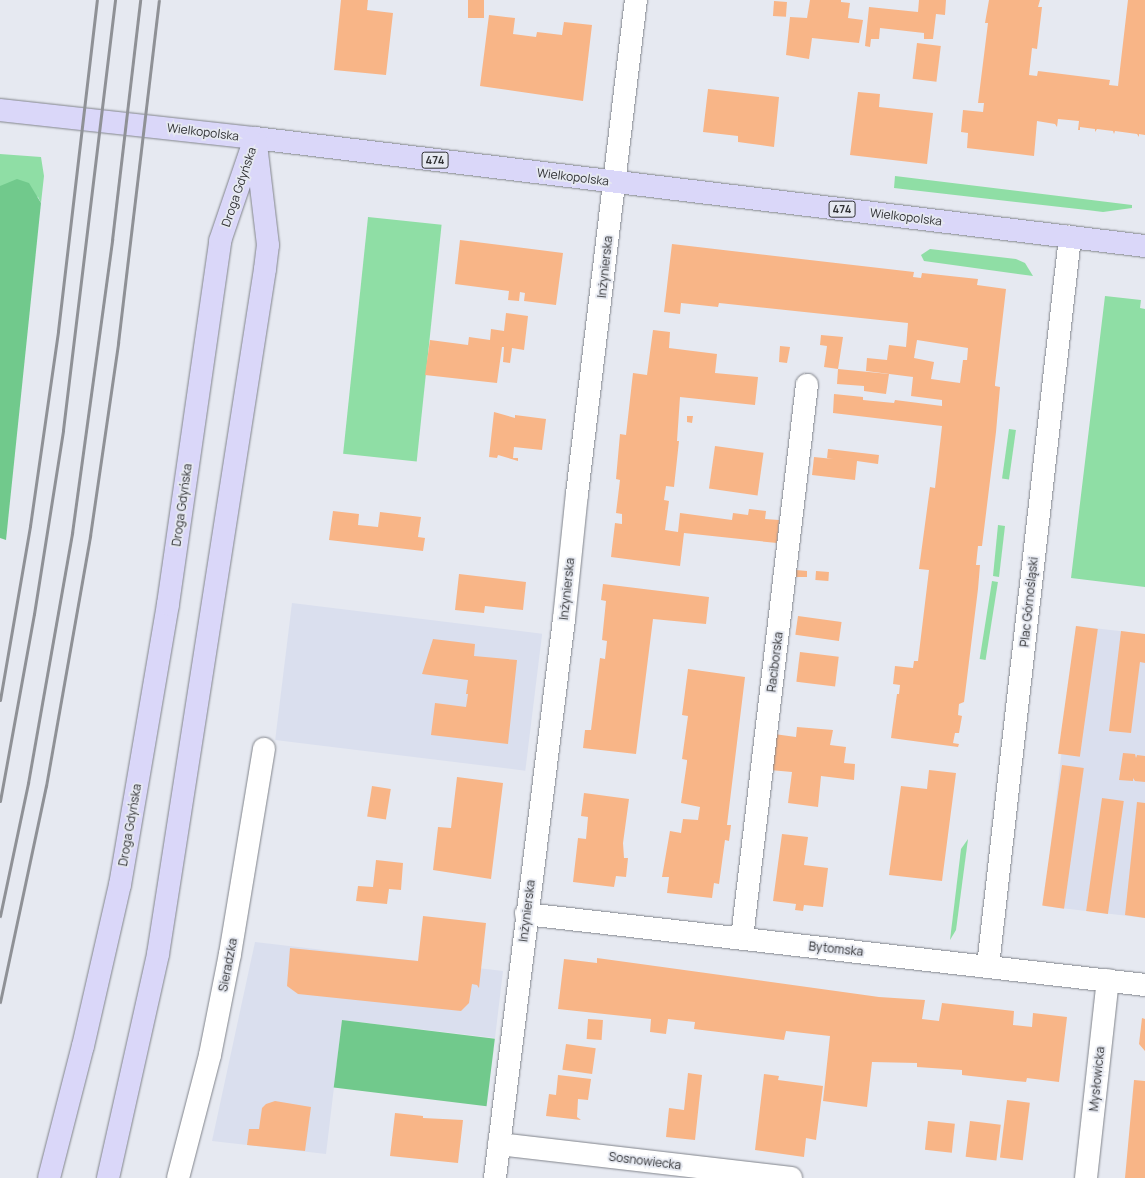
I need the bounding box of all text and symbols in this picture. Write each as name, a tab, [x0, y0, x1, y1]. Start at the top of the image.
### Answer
street label: Wielkopolska	[166, 120, 240, 144]
street label: Droga Gdyńska	[219, 145, 259, 229]
road number: 474	[421, 151, 449, 169]
street label: Wielkopolska	[536, 165, 610, 189]
road number: 474	[828, 200, 856, 218]
street label: Wielkopolska	[869, 205, 943, 229]
street label: Inżynierska	[595, 235, 615, 299]
street label: Droga Gdyńska	[169, 463, 195, 547]
street label: Plac Górnośląski	[1017, 556, 1041, 648]
street label: Inżynierska	[557, 557, 577, 621]
street label: Raciborska	[764, 631, 786, 693]
street label: Droga Gdyńska	[116, 783, 144, 867]
street label: Inżynierska	[516, 879, 538, 943]
street label: Sieradzka	[216, 937, 240, 993]
street label: Bytomska	[808, 939, 864, 959]
street label: Mysłowicka	[1086, 1046, 1108, 1112]
street label: Sosnowiecka	[608, 1149, 682, 1173]

